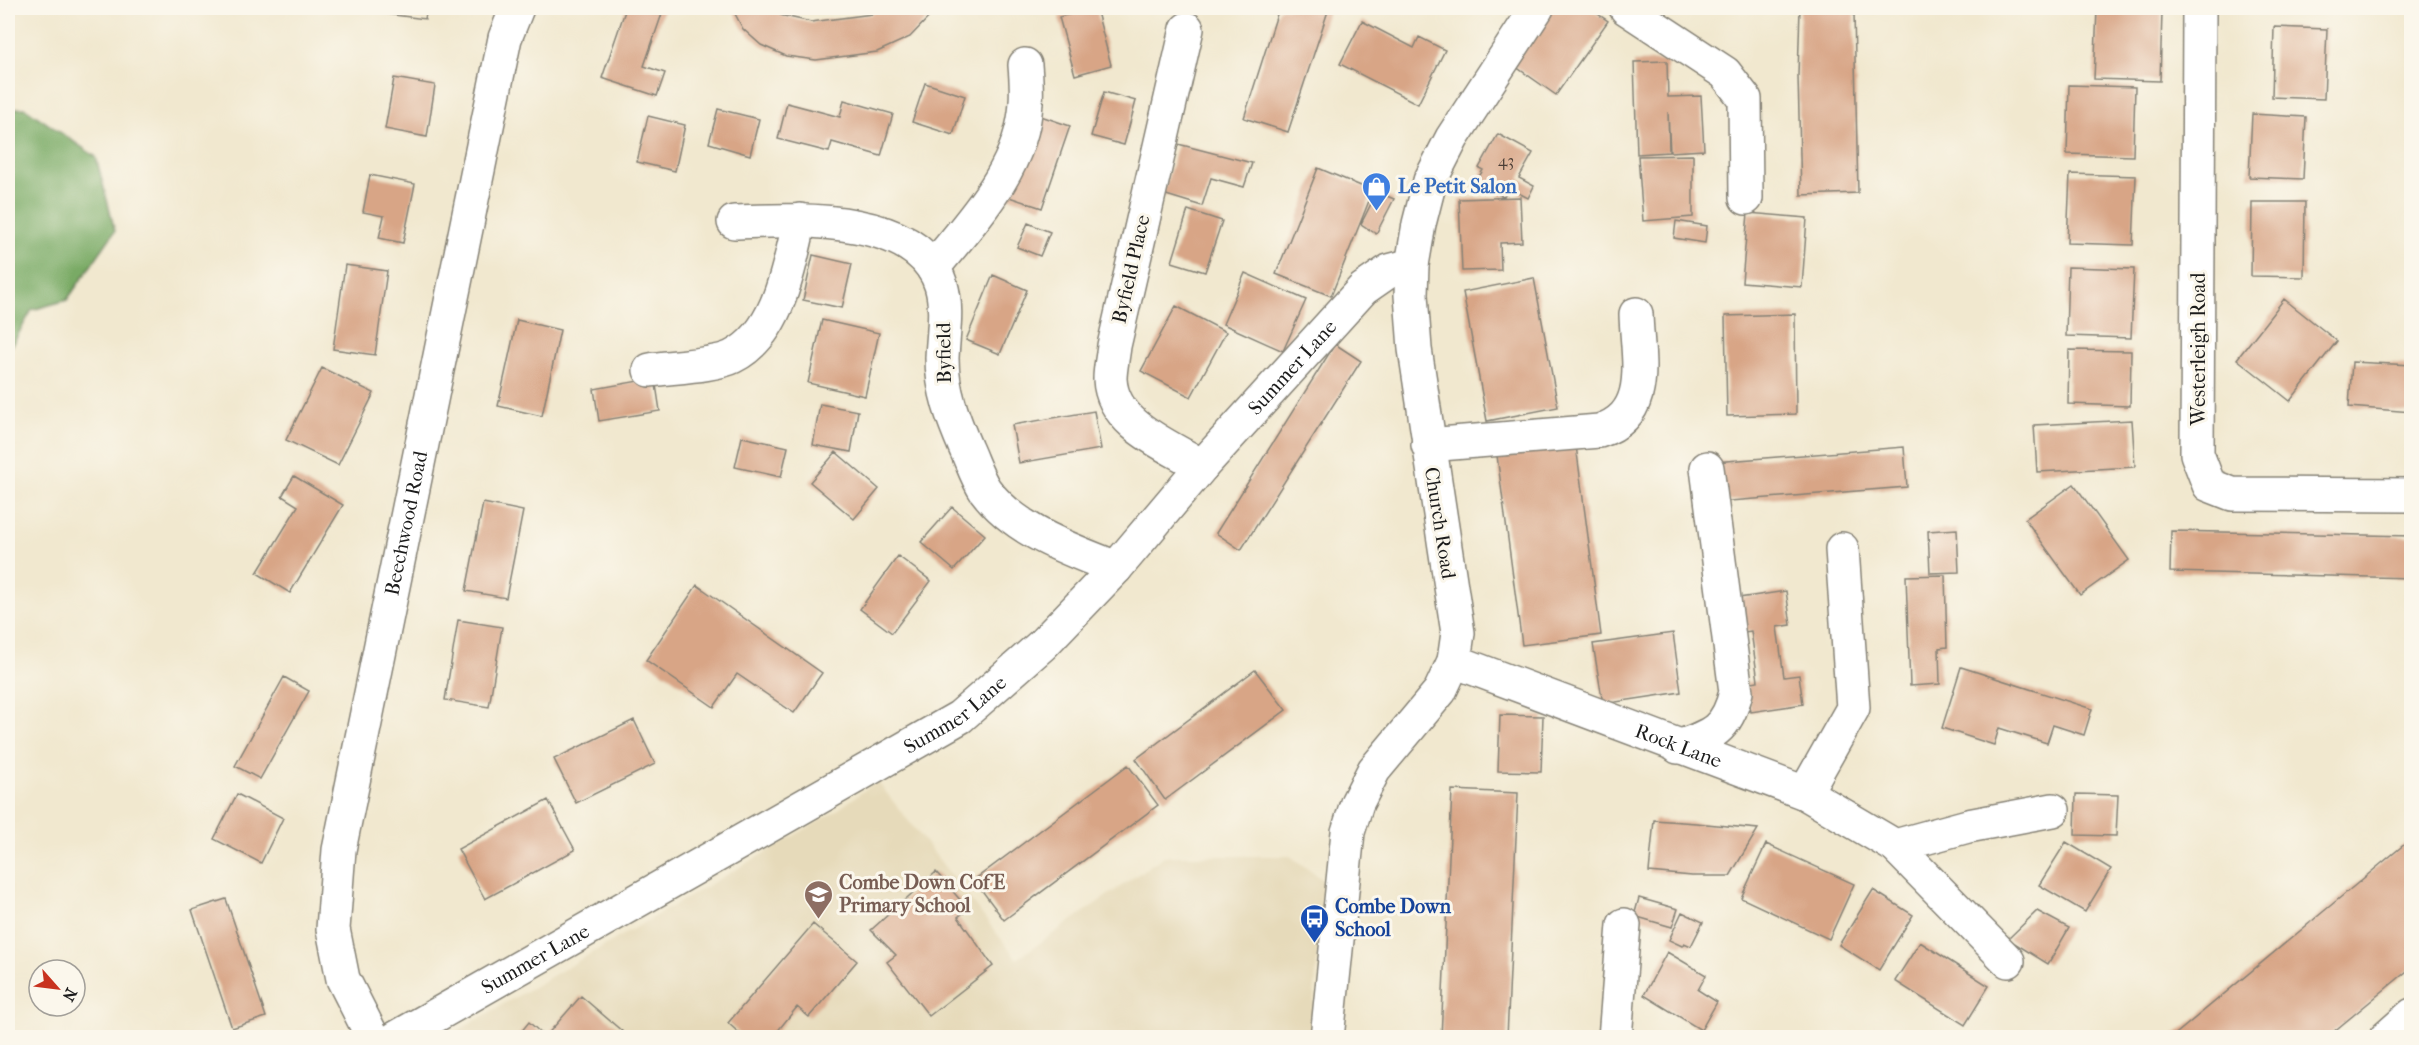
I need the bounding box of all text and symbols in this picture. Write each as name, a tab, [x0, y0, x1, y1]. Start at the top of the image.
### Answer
house number: 43	[1498, 151, 1514, 170]
shop icon: Le Petit Salon	[1361, 170, 1393, 212]
place label: Le Petit Salon	[1398, 175, 1517, 198]
street label: Byfield Place	[1107, 212, 1155, 326]
street label: Westerleigh Road	[2187, 271, 2210, 426]
street label: Summer Lane	[1243, 315, 1341, 419]
street label: Byfield	[932, 321, 956, 384]
street label: Beechwood Road	[380, 448, 432, 597]
street label: Church Road	[1420, 465, 1460, 582]
street label: Summer Lane	[899, 671, 1011, 758]
street label: Rock Lane	[1632, 719, 1725, 772]
place label: Combe Down CofE Primary School	[839, 871, 1005, 917]
school or university icon: Combe Down CofE Primary School	[802, 878, 834, 920]
place label: Combe Down School	[1335, 895, 1452, 941]
bus stop icon: Combe Down School	[1298, 902, 1330, 944]
street label: Summer Lane	[477, 919, 593, 999]
north arrow	[27, 958, 87, 1018]
text: N	[58, 985, 81, 1005]

